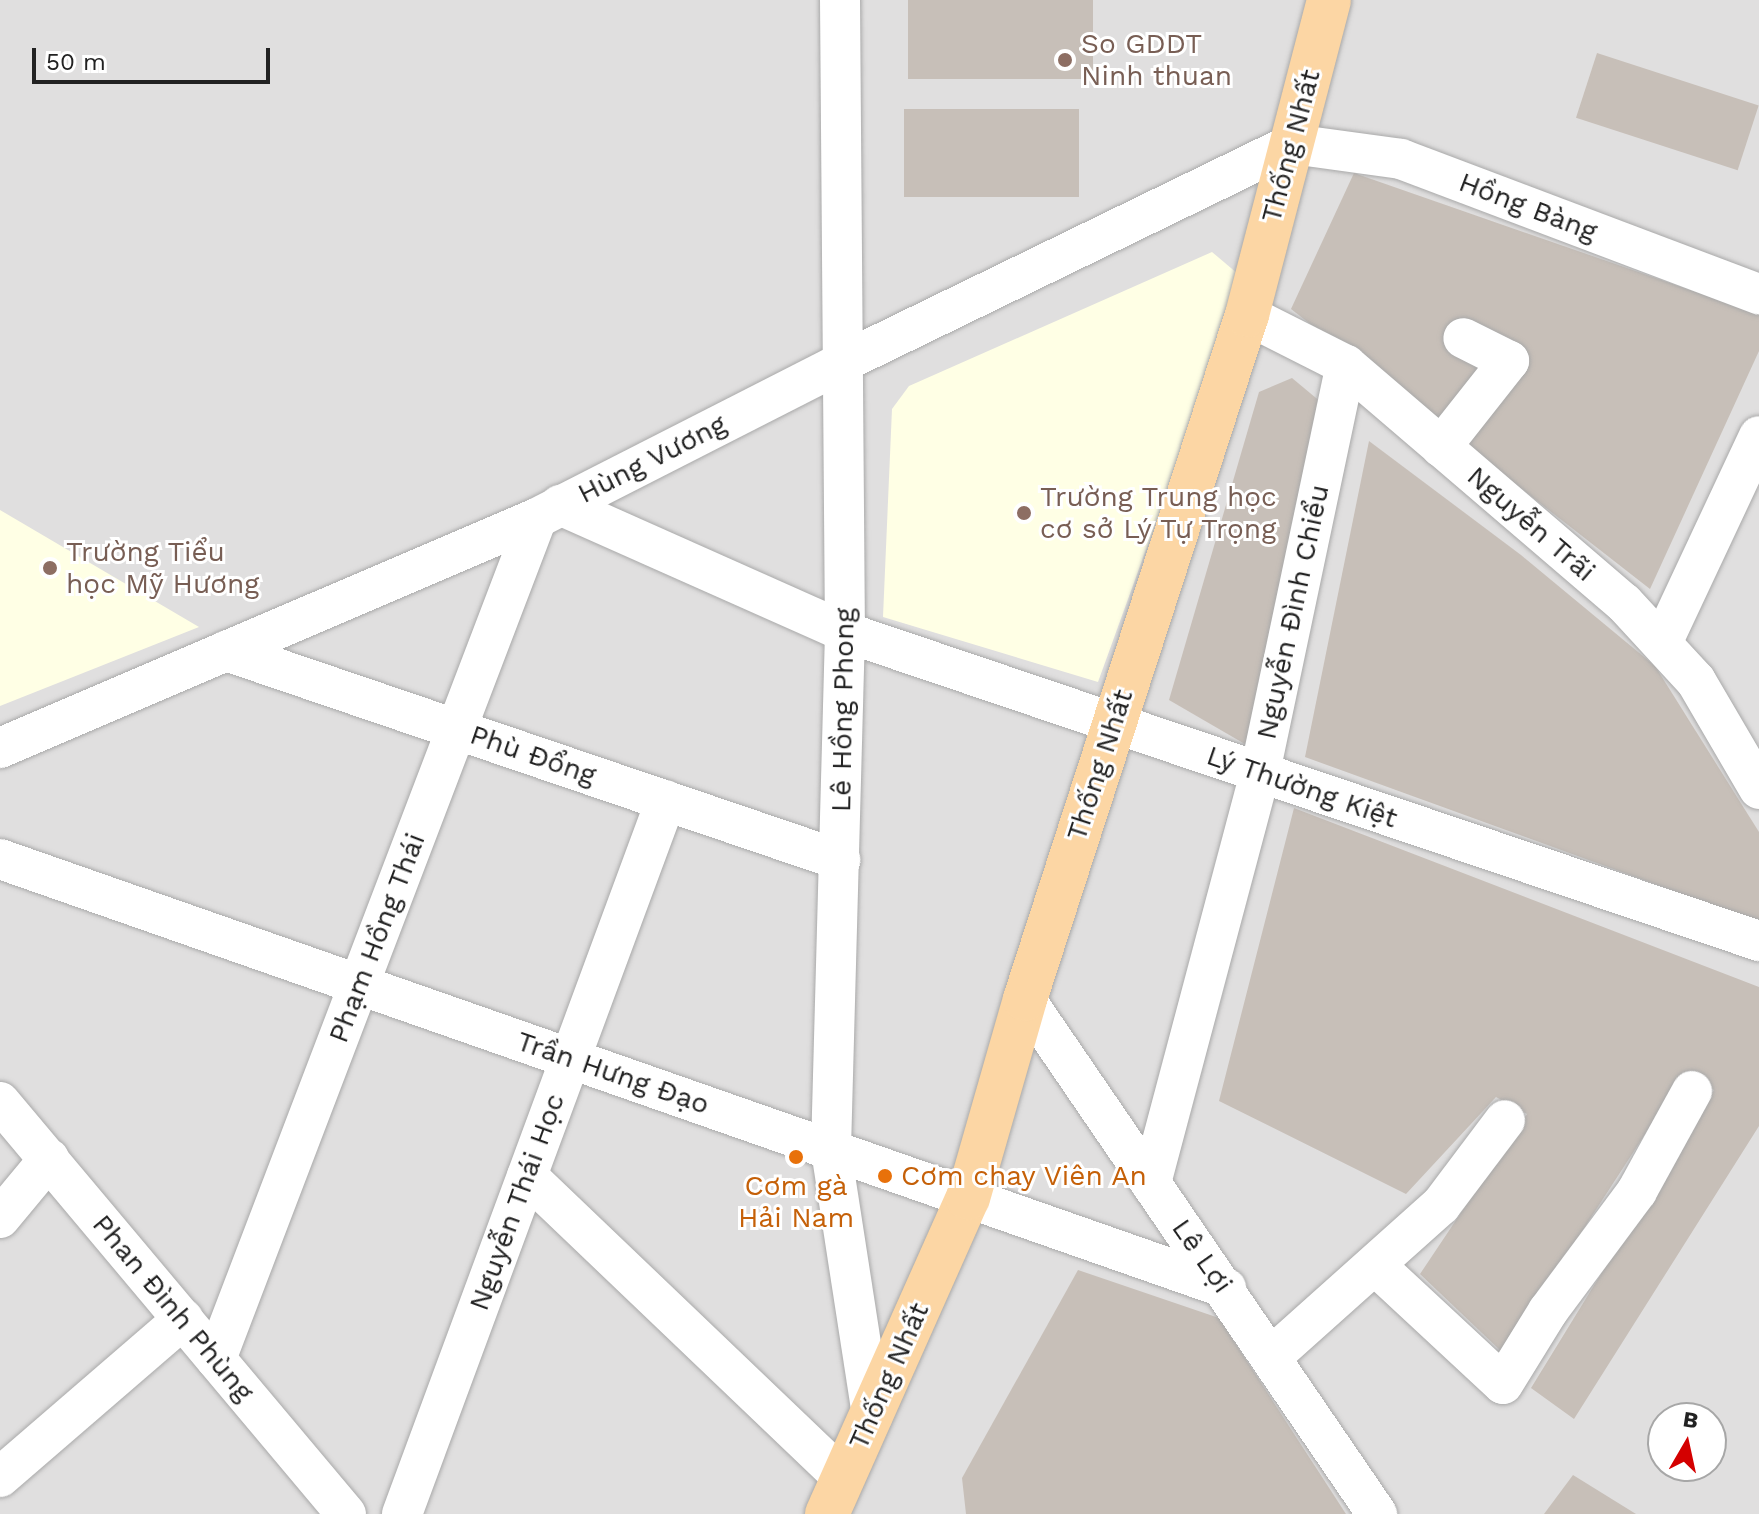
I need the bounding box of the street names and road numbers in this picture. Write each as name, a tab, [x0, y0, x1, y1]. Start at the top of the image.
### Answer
street label: Thống Nhất	[1254, 66, 1328, 226]
street label: Hồng Bàng	[1454, 165, 1602, 249]
street label: Hùng Vương	[572, 407, 732, 511]
street label: Nguyễn Trãi	[1460, 459, 1602, 589]
street label: Nguyễn Đình Chiểu	[1250, 482, 1336, 742]
street label: Lê Hồng Phong	[824, 608, 862, 812]
street label: Thống Nhất	[1060, 685, 1140, 845]
street label: Phù Đổng	[466, 718, 600, 792]
street label: Lý Thường Kiệt	[1201, 738, 1403, 836]
street label: Phạm Hồng Thái	[321, 828, 433, 1048]
street label: Trần Hưng Đạo	[512, 1024, 714, 1122]
street label: Nguyễn Thái Học	[462, 1089, 572, 1315]
street label: Phan Đình Phùng	[85, 1208, 261, 1408]
street label: Lê Lợi	[1165, 1213, 1239, 1299]
street label: Thống Nhất	[842, 1297, 936, 1455]

